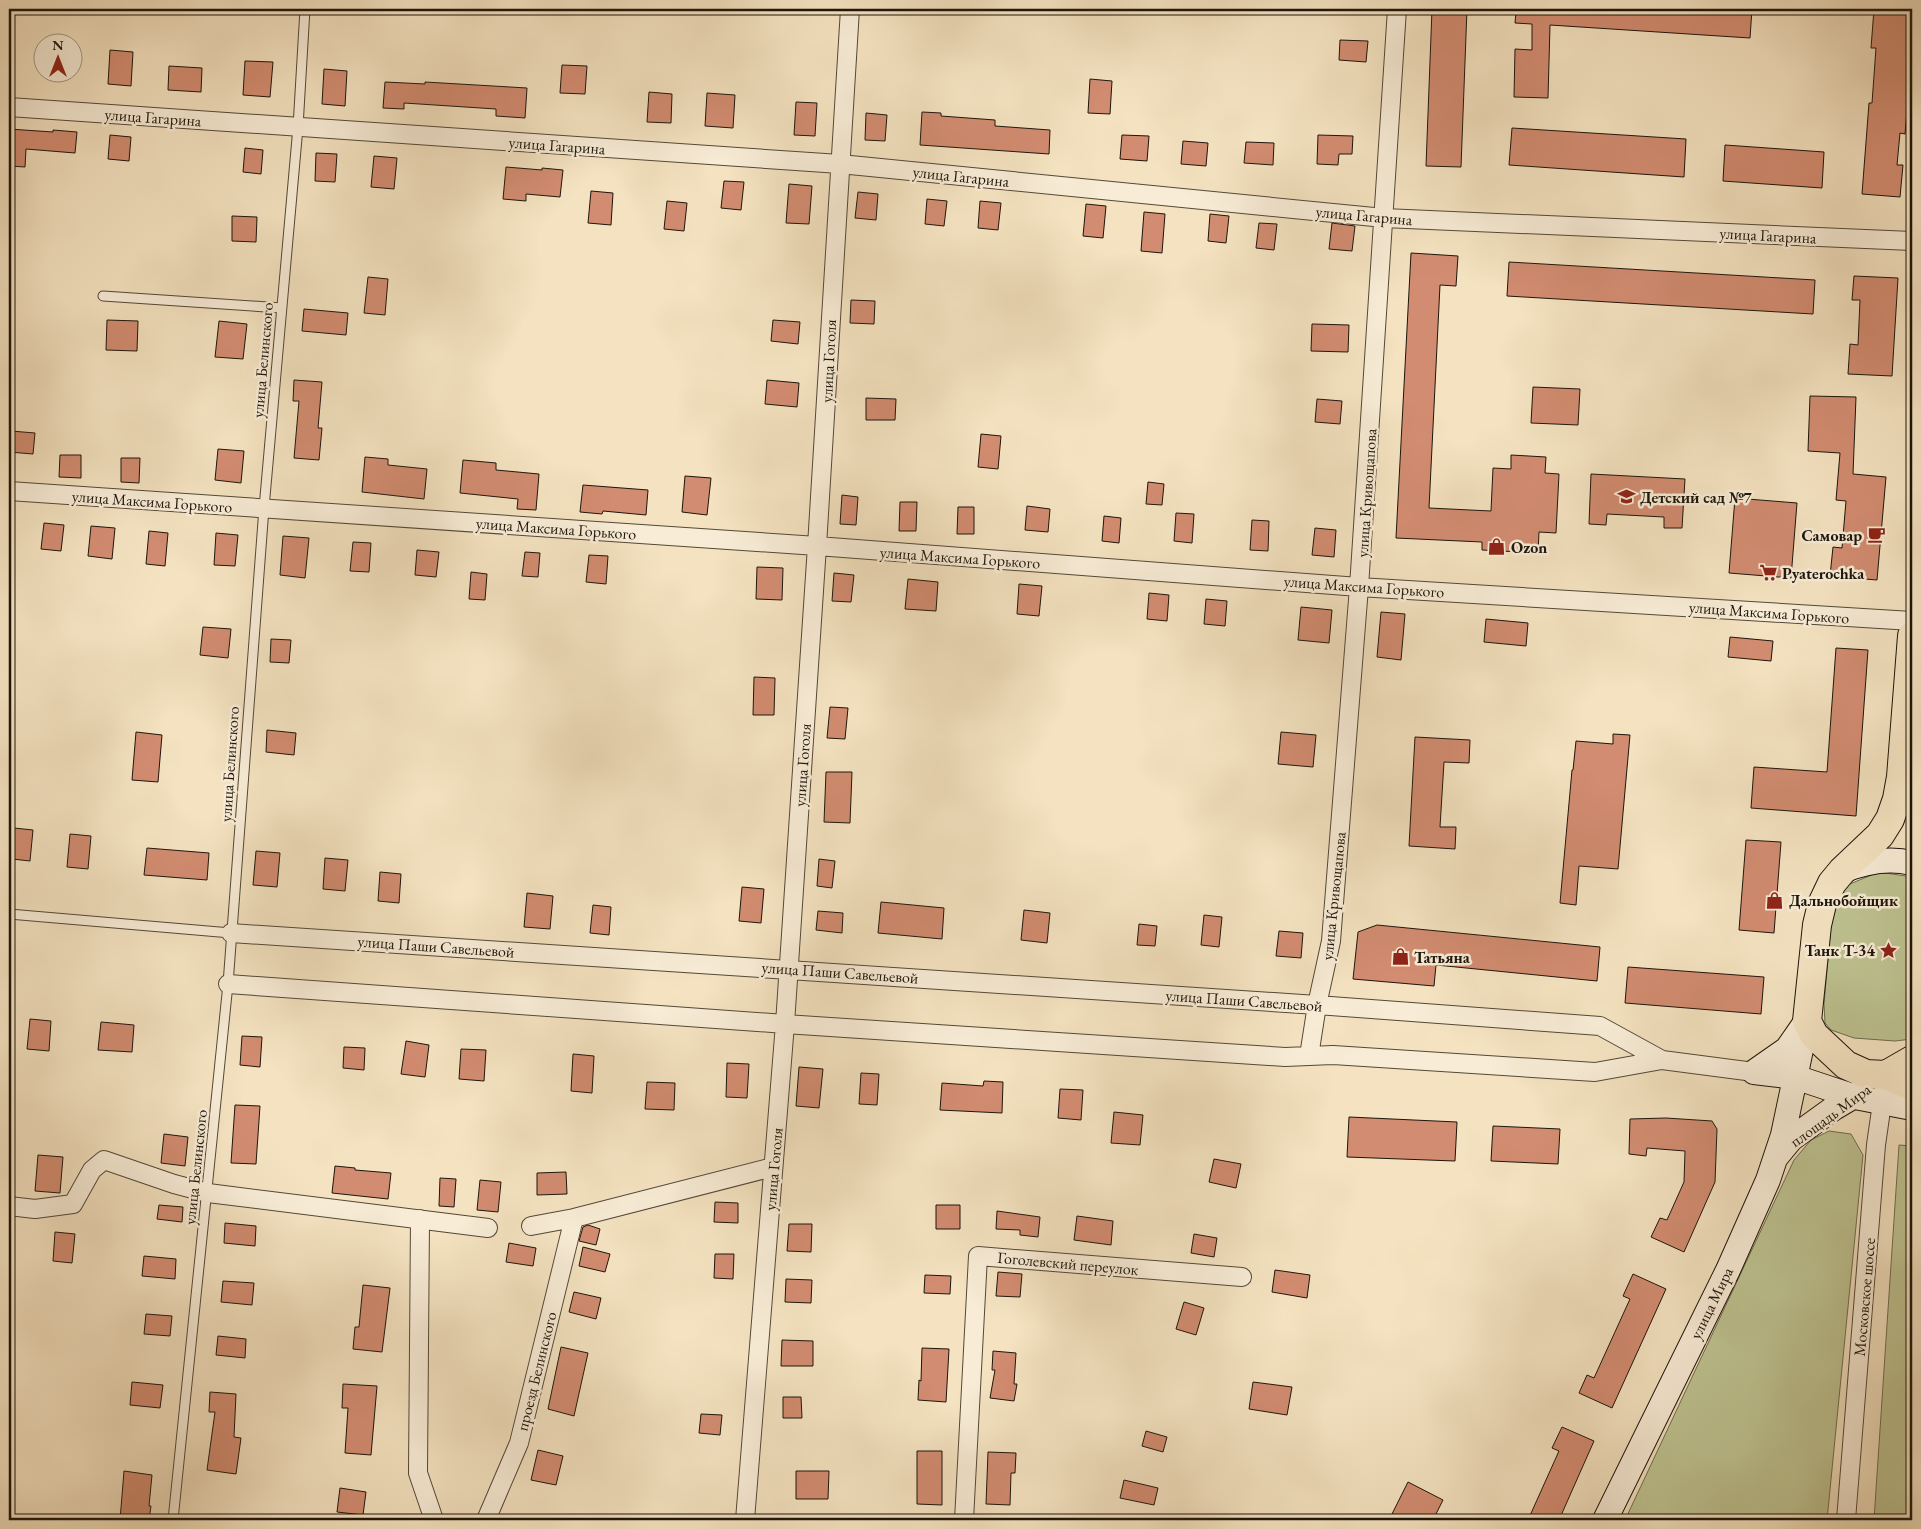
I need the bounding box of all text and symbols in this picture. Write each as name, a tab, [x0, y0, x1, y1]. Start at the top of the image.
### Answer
north arrow	[32, 32, 82, 82]
text: N	[52, 36, 64, 54]
street label: улица Гагарина	[104, 104, 203, 131]
street label: улица Гагарина	[508, 132, 607, 159]
street label: улица Гагарина	[912, 161, 1011, 192]
street label: улица Гагарина	[1315, 201, 1414, 230]
street label: улица Гагарина	[1719, 222, 1818, 249]
street label: улица Белинского	[247, 301, 278, 419]
street label: улица Гоголя	[816, 319, 841, 403]
street label: улица Кривощапова	[1352, 427, 1382, 558]
street label: улица Максима Горького	[71, 485, 233, 518]
school or university icon: Детский сад №7	[1616, 487, 1636, 507]
place label: Детский сад №7	[1640, 487, 1752, 508]
street label: улица Максима Горького	[475, 512, 637, 545]
place label: Самовар	[1801, 525, 1862, 546]
cafe icon: Самовар	[1866, 525, 1886, 545]
shop icon: Ozon	[1487, 537, 1507, 557]
place label: Ozon	[1511, 537, 1547, 558]
street label: улица Максима Горького	[879, 541, 1041, 574]
supermarket icon: Pyaterochka	[1758, 563, 1778, 583]
place label: Pyaterochka	[1782, 563, 1865, 584]
street label: улица Максима Горького	[1283, 570, 1445, 603]
street label: улица Максима Горького	[1688, 596, 1850, 629]
street label: улица Белинского	[215, 705, 244, 823]
street label: улица Гоголя	[789, 723, 816, 807]
street label: улица Кривощапова	[1316, 830, 1351, 961]
shop icon: Дальнобойщик	[1765, 890, 1785, 910]
place label: Дальнобойщик	[1789, 890, 1898, 911]
street label: улица Паши Савельевой	[357, 931, 516, 962]
place label: Танк Т-34	[1805, 940, 1876, 961]
place icon: Танк Т-34	[1879, 940, 1899, 960]
shop icon: Татьяна	[1390, 947, 1410, 967]
place label: Татьяна	[1414, 947, 1471, 968]
street label: улица Паши Савельевой	[761, 957, 920, 988]
street label: улица Паши Савельевой	[1165, 985, 1324, 1016]
street label: площадь Мира	[1786, 1079, 1876, 1152]
street label: улица Белинского	[179, 1108, 212, 1226]
street label: улица Гоголя	[759, 1127, 788, 1211]
street label: Московское шоссе	[1849, 1237, 1880, 1357]
street label: Гоголевский переулок	[997, 1247, 1140, 1280]
street label: улица Мира	[1685, 1263, 1738, 1343]
street label: проезд Белинского	[512, 1309, 561, 1433]

